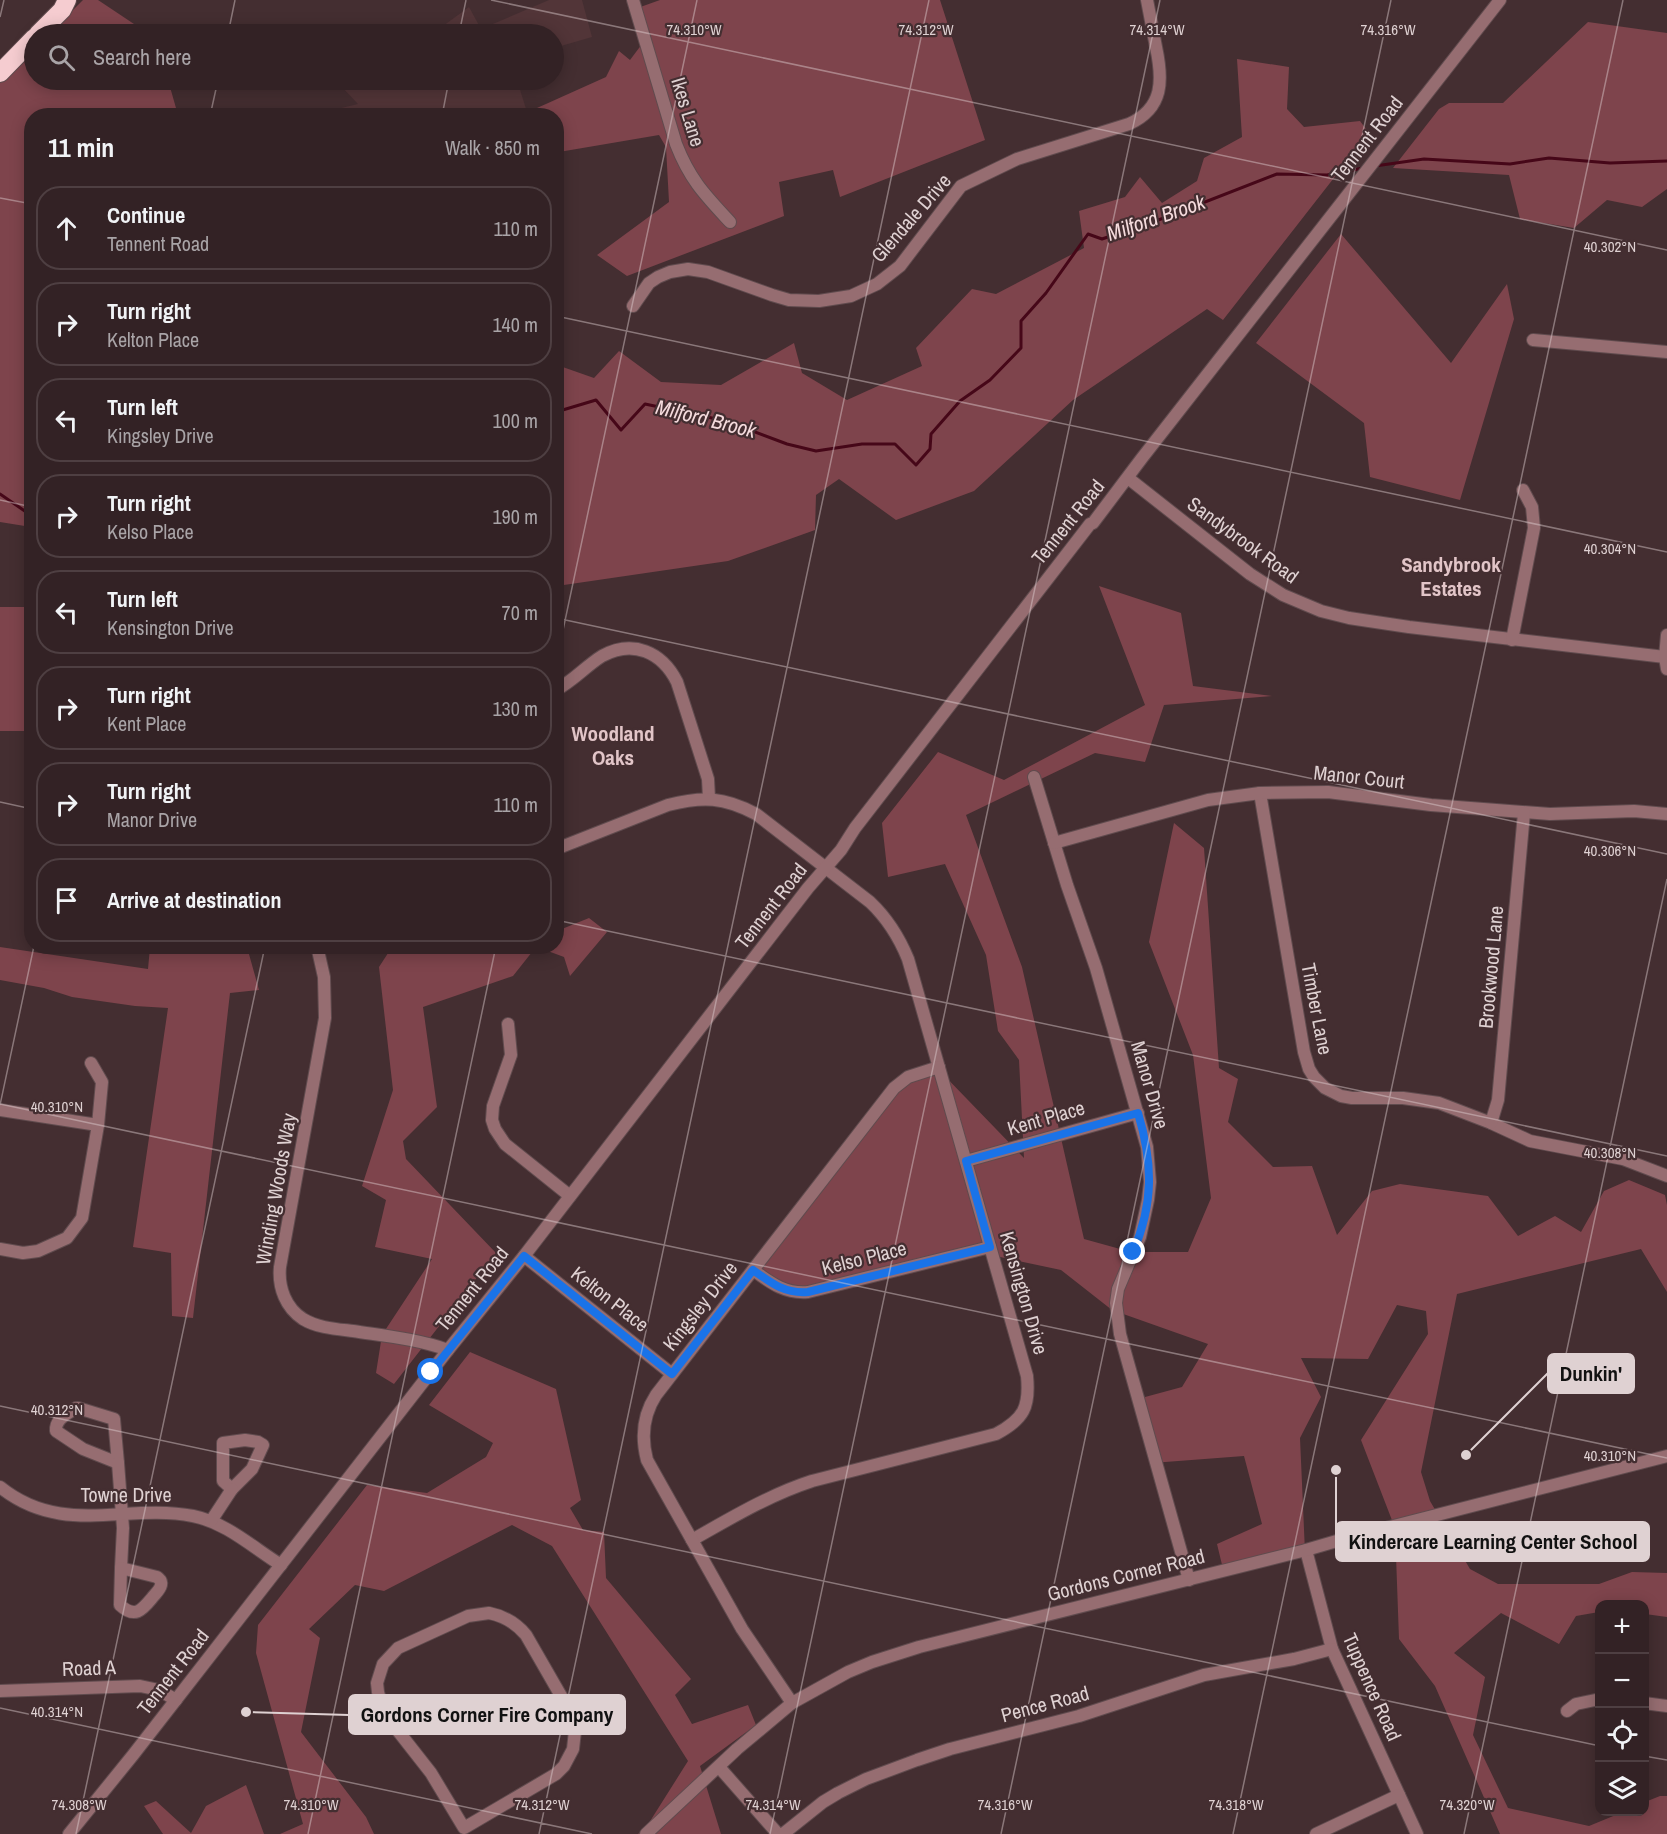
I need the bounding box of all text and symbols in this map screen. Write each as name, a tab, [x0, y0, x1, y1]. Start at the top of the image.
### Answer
text: 74.310°W	[666, 19, 722, 40]
text: 74.312°W	[898, 19, 954, 40]
text: 74.314°W	[1129, 19, 1185, 40]
text: 74.316°W	[1360, 19, 1416, 40]
search box	[24, 24, 564, 90]
icon: search	[45, 41, 78, 74]
text: Search here	[93, 42, 191, 72]
street label: Ikes Lane	[665, 74, 712, 150]
street label: Tennent Road	[1325, 90, 1409, 187]
text: 11 min	[48, 130, 114, 165]
text: Walk · 850 m	[445, 134, 540, 161]
street label: Glendale Drive	[865, 168, 957, 268]
water label: Milford Brook	[1103, 187, 1210, 248]
text: Continue	[107, 200, 185, 230]
icon: ahead	[50, 212, 83, 245]
text: 110 m	[494, 215, 538, 242]
text: Tennent Road	[107, 230, 209, 257]
text: 40.302°N	[1584, 236, 1636, 257]
text: Turn right	[107, 296, 191, 326]
icon: right	[50, 308, 83, 341]
text: 140 m	[492, 311, 538, 338]
text: Kelton Place	[107, 326, 199, 353]
text: Turn left	[107, 392, 178, 422]
water label: Milford Brook	[653, 392, 761, 445]
icon: left	[50, 404, 83, 437]
text: 100 m	[492, 407, 538, 434]
text: Kingsley Drive	[107, 422, 214, 449]
street label: Tennent Road	[1025, 474, 1110, 570]
text: Turn right	[107, 488, 191, 518]
street label: Sandybrook Road	[1182, 490, 1304, 589]
icon: right	[50, 500, 83, 533]
text: 190 m	[492, 503, 538, 530]
text: Kelso Place	[107, 518, 194, 545]
text: 40.304°N	[1584, 538, 1636, 559]
district label: Sandybrook Estates	[1401, 550, 1501, 603]
text: Turn left	[107, 584, 178, 614]
icon: left	[50, 596, 83, 629]
text: 70 m	[502, 599, 538, 626]
text: Kensington Drive	[107, 614, 234, 641]
text: Turn right	[107, 680, 191, 710]
icon: right	[50, 692, 83, 725]
text: 130 m	[492, 695, 538, 722]
text: Kent Place	[107, 710, 186, 737]
district label: Woodland Oaks	[572, 719, 654, 772]
street label: Manor Court	[1312, 758, 1406, 795]
text: Turn right	[107, 776, 191, 806]
icon: right	[50, 788, 83, 821]
text: 110 m	[494, 791, 538, 818]
text: Manor Drive	[107, 806, 197, 833]
text: 40.306°N	[1584, 840, 1636, 861]
street label: Tennent Road	[729, 857, 813, 954]
icon: arrive	[50, 884, 83, 917]
text: Arrive at destination	[107, 885, 281, 915]
street label: Brookwood Lane	[1472, 904, 1509, 1029]
street label: Timber Lane	[1295, 961, 1340, 1057]
street label: Manor Drive	[1125, 1038, 1176, 1132]
street label: Kent Place	[1004, 1094, 1088, 1141]
text: 40.310°N	[31, 1096, 83, 1117]
street label: Winding Woods Way	[249, 1110, 302, 1267]
text: 40.308°N	[1584, 1142, 1636, 1163]
street label: Kensington Drive	[994, 1228, 1055, 1357]
street label: Kelso Place	[819, 1234, 909, 1281]
route end	[1119, 1238, 1145, 1264]
street label: Tennent Road	[429, 1241, 514, 1337]
street label: Kingsley Drive	[656, 1255, 743, 1356]
street label: Kelton Place	[566, 1260, 655, 1338]
callout: Dunkin'	[1548, 1354, 1634, 1393]
route start	[417, 1358, 443, 1384]
text: Dunkin'	[1560, 1359, 1622, 1388]
text: 40.312°N	[31, 1399, 83, 1420]
text: 40.310°N	[1584, 1445, 1636, 1466]
street label: Towne Drive	[80, 1481, 172, 1508]
callout: Kindercare Learning Center School	[1336, 1522, 1649, 1561]
text: Kindercare Learning Center School	[1348, 1527, 1638, 1556]
street label: Gordons Corner Road	[1044, 1542, 1207, 1607]
map controls	[1595, 1600, 1649, 1816]
button: +	[1595, 1600, 1649, 1654]
street label: Tennent Road	[131, 1623, 215, 1720]
street label: Tuppence Road	[1337, 1629, 1408, 1745]
street label: Road A	[62, 1653, 116, 1682]
button: −	[1595, 1654, 1649, 1708]
street label: Pence Road	[998, 1679, 1092, 1728]
callout: Gordons Corner Fire Company	[349, 1695, 625, 1734]
text: Gordons Corner Fire Company	[361, 1700, 614, 1729]
text: 40.314°N	[31, 1701, 83, 1722]
button: locate	[1595, 1708, 1649, 1762]
button: layers	[1595, 1762, 1649, 1816]
text: 74.308°W	[51, 1794, 107, 1815]
text: 74.310°W	[283, 1794, 339, 1815]
text: 74.312°W	[514, 1794, 570, 1815]
text: 74.314°W	[745, 1794, 801, 1815]
text: 74.316°W	[977, 1794, 1033, 1815]
text: 74.318°W	[1208, 1794, 1264, 1815]
text: 74.320°W	[1439, 1794, 1495, 1815]

